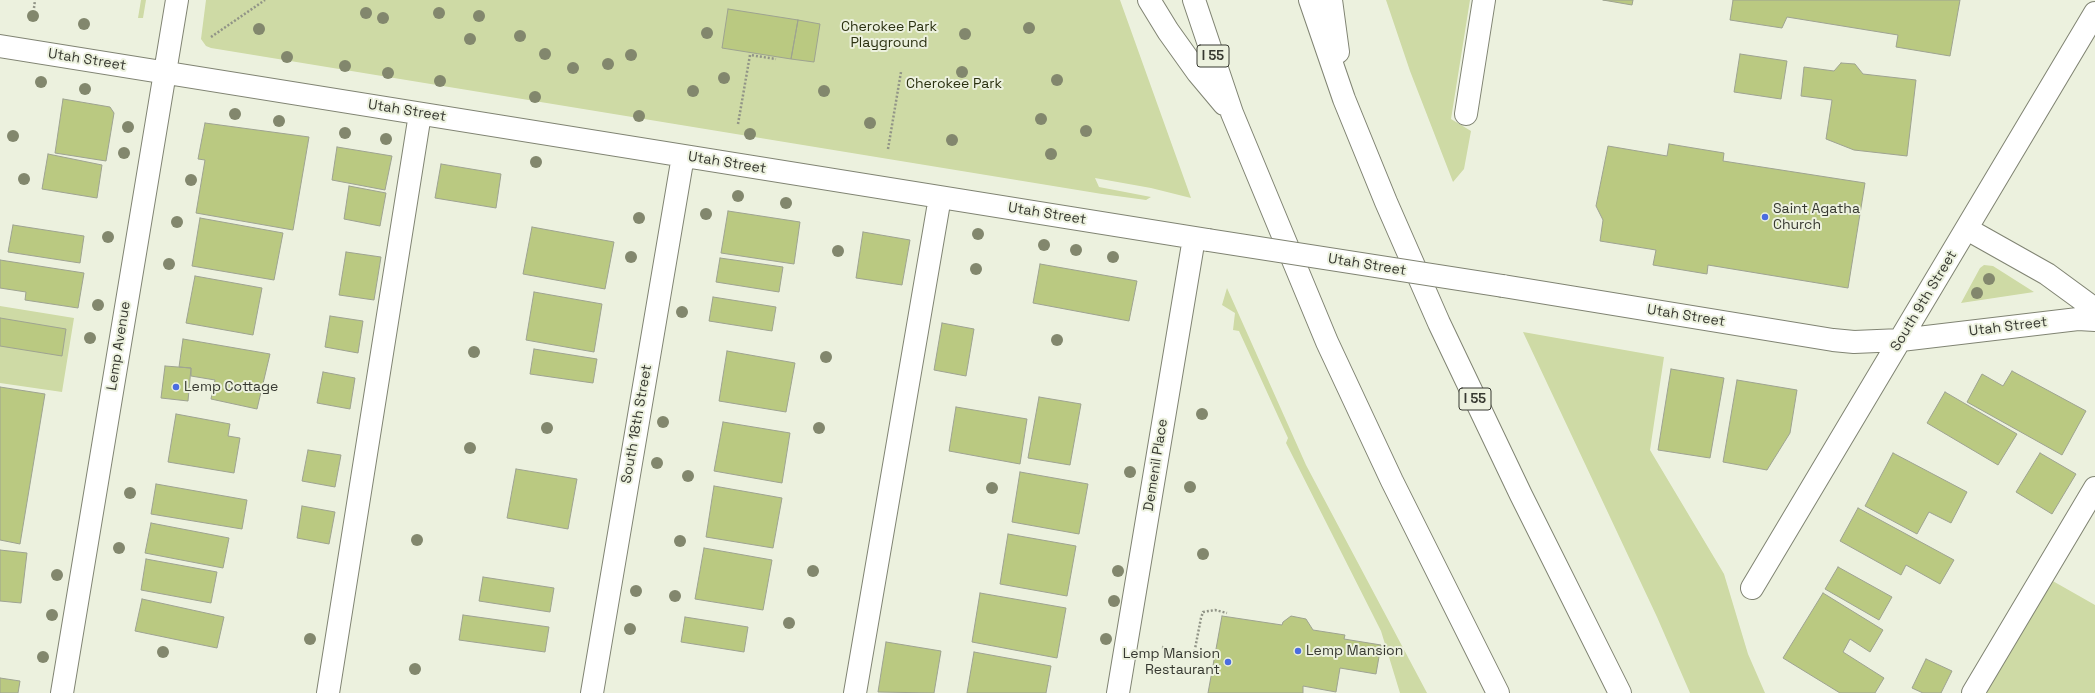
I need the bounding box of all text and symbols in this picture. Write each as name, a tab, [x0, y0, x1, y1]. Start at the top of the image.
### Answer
park label: Cherokee Park Playground	[841, 19, 937, 52]
road number: I 55	[1197, 45, 1229, 67]
street label: Utah Street	[47, 46, 127, 74]
park label: Cherokee Park	[906, 76, 1002, 92]
street label: Utah Street	[367, 97, 447, 125]
street label: Utah Street	[687, 149, 767, 177]
street label: Utah Street	[1007, 200, 1087, 228]
place label: Saint Agatha Church	[1773, 201, 1860, 234]
marker: Saint Agatha Church	[1760, 212, 1770, 222]
street label: South 9th Street	[1887, 248, 1961, 354]
street label: Utah Street	[1327, 251, 1407, 279]
street label: Lemp Avenue	[104, 300, 134, 392]
street label: Utah Street	[1646, 302, 1726, 330]
street label: Utah Street	[1968, 314, 2048, 340]
street label: South 18th Street	[618, 363, 656, 485]
place label: Lemp Cottage	[184, 379, 278, 395]
marker: Lemp Cottage	[171, 382, 181, 392]
road number: I 55	[1459, 388, 1491, 410]
street label: Demenil Place	[1140, 418, 1172, 512]
place label: Lemp Mansion	[1306, 643, 1403, 659]
place label: Lemp Mansion Restaurant	[1123, 646, 1220, 678]
marker: Lemp Mansion	[1293, 646, 1303, 656]
marker: Lemp Mansion Restaurant	[1223, 657, 1233, 667]

